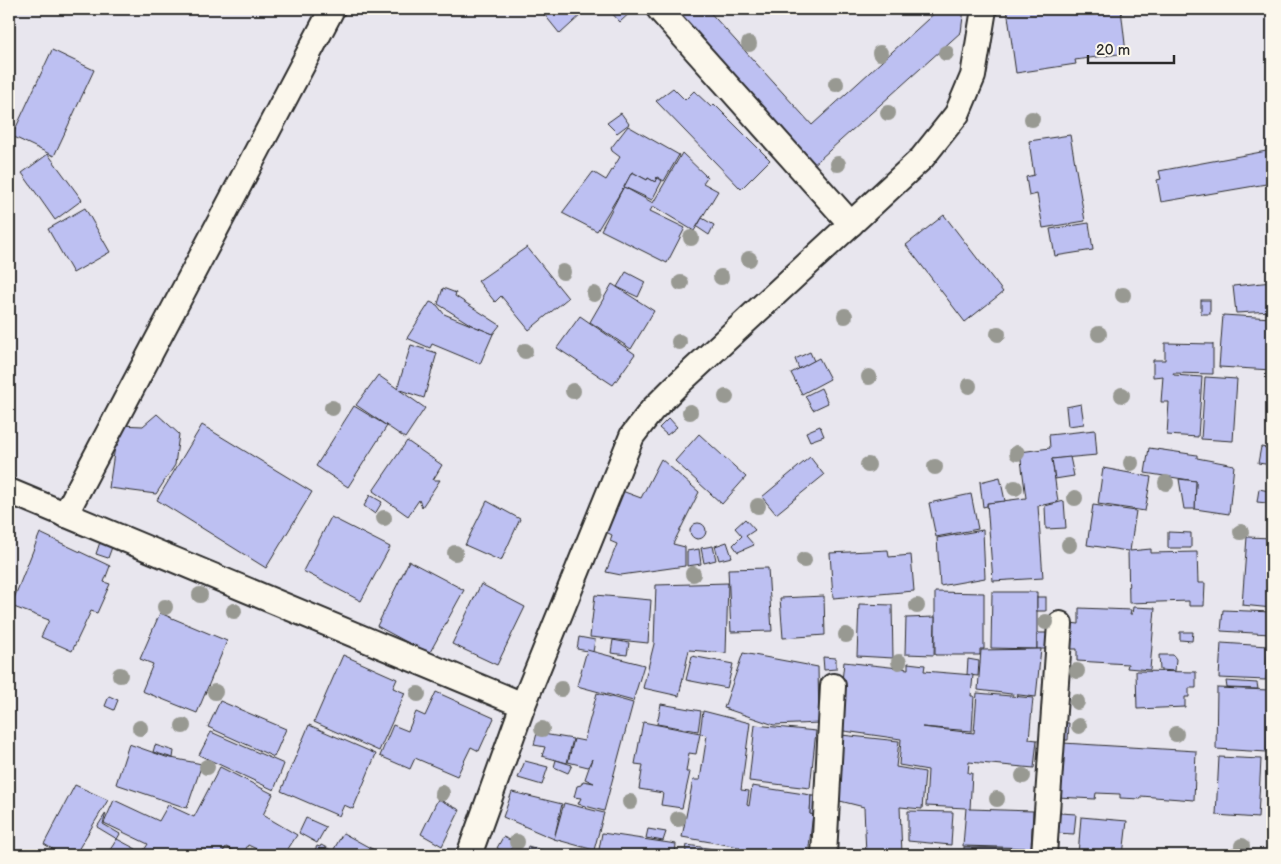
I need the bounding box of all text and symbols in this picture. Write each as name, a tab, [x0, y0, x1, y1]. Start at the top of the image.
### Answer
scale bar	[1088, 32, 1175, 64]
text: 20 m	[1096, 41, 1130, 60]

